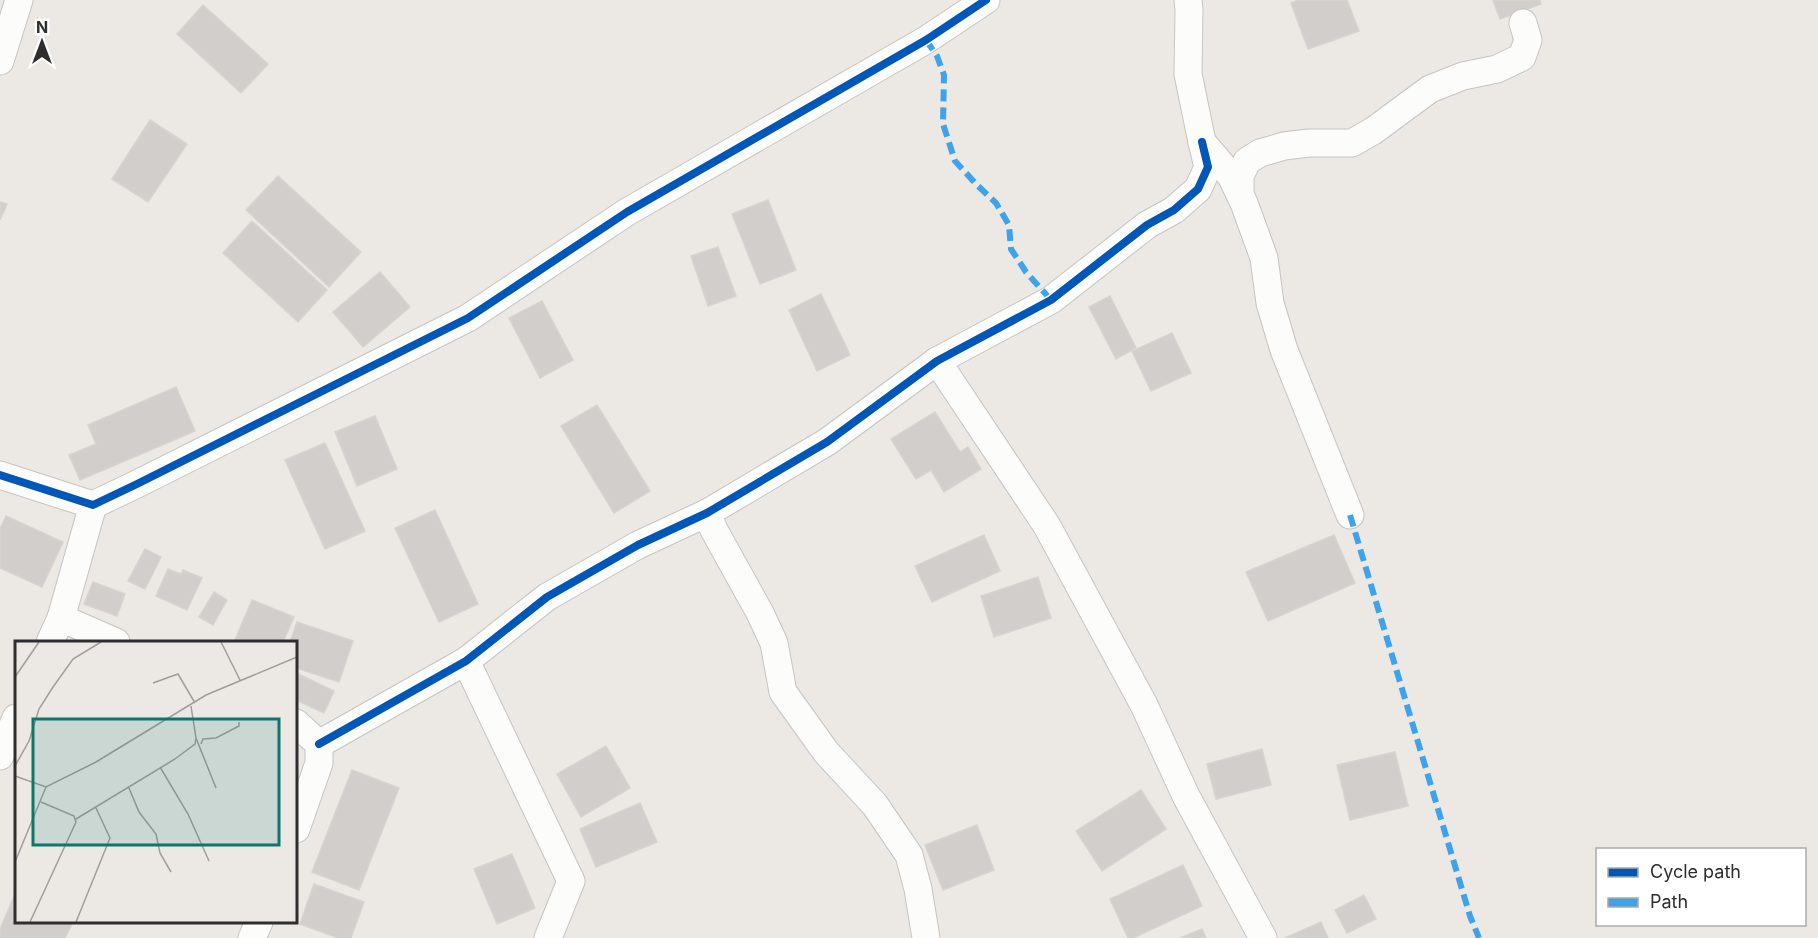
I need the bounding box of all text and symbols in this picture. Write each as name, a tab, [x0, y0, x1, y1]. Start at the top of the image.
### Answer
north arrow	[12, 12, 72, 72]
text: N	[36, 17, 48, 37]
inset map	[15, 641, 297, 923]
legend	[1596, 848, 1806, 926]
text: Cycle path	[1650, 861, 1741, 882]
text: Path	[1650, 891, 1688, 912]

